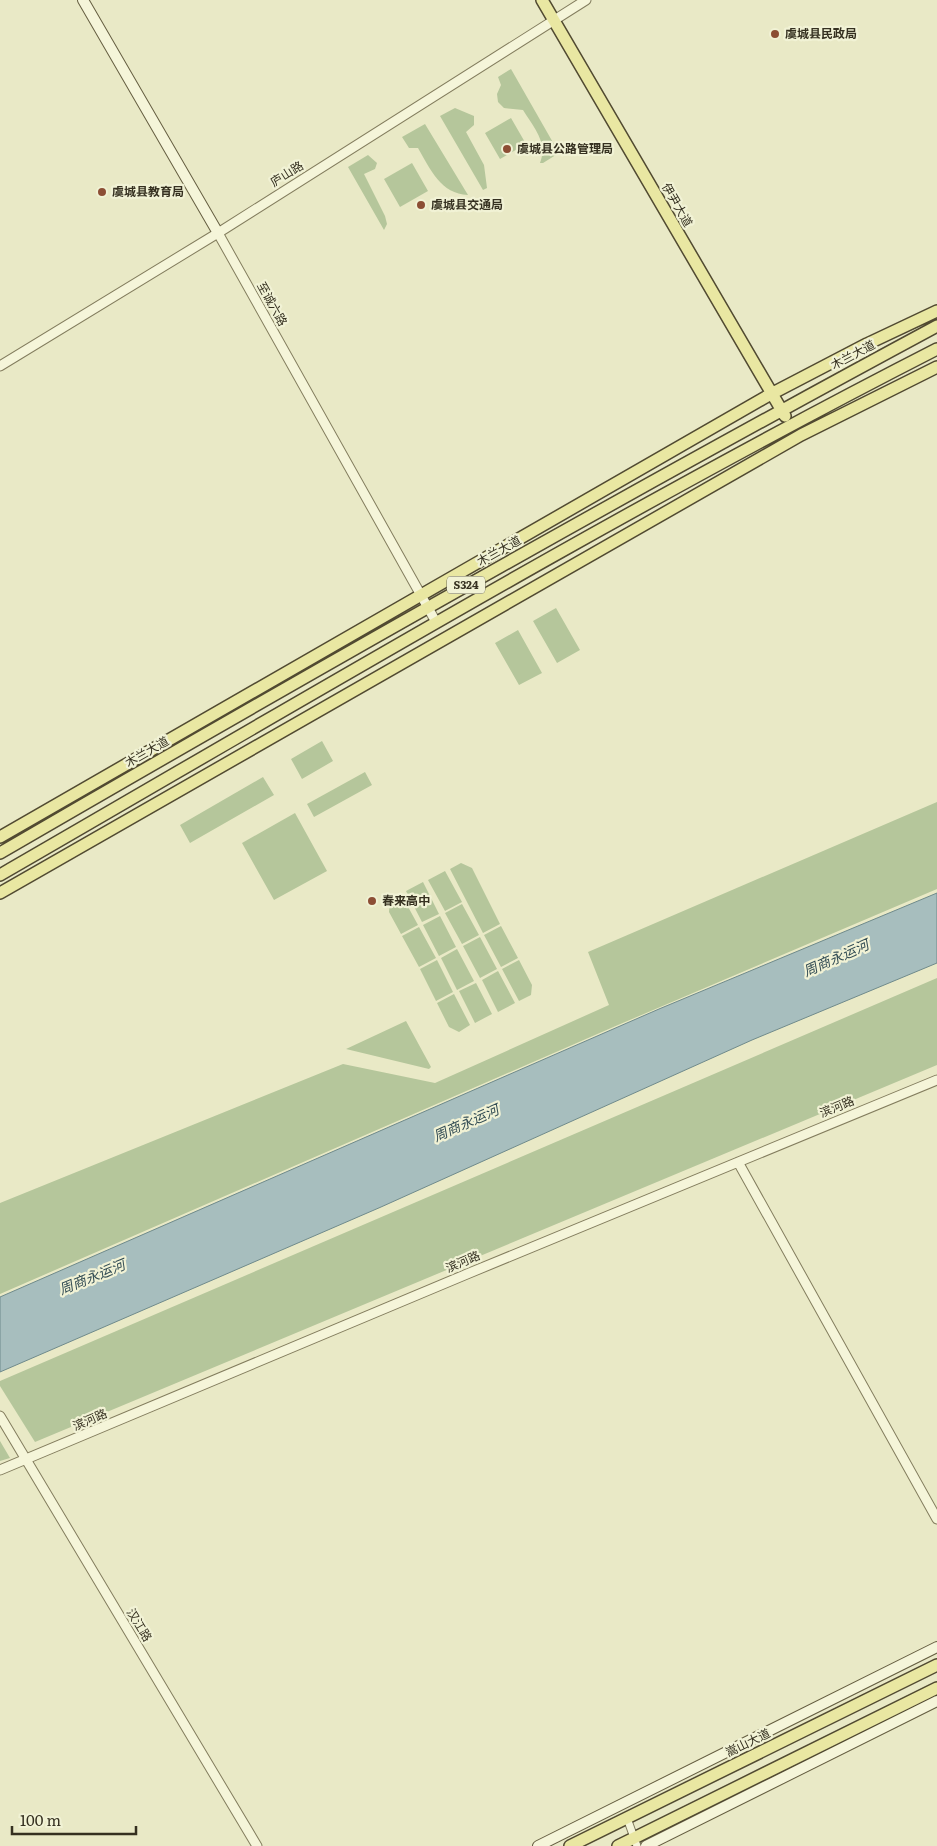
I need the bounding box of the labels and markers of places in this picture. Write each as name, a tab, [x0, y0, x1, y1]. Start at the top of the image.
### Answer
place label: 虞城县民政局	[785, 24, 857, 42]
marker: 虞城县民政局	[769, 28, 781, 40]
place label: 虞城县公路管理局	[517, 139, 613, 157]
marker: 虞城县公路管理局	[501, 143, 513, 155]
place label: 虞城县教育局	[112, 182, 184, 200]
marker: 虞城县教育局	[96, 186, 108, 198]
place label: 虞城县交通局	[431, 195, 503, 213]
marker: 虞城县交通局	[415, 199, 427, 211]
place label: 春来高中	[382, 891, 430, 909]
marker: 春来高中	[366, 895, 378, 907]

